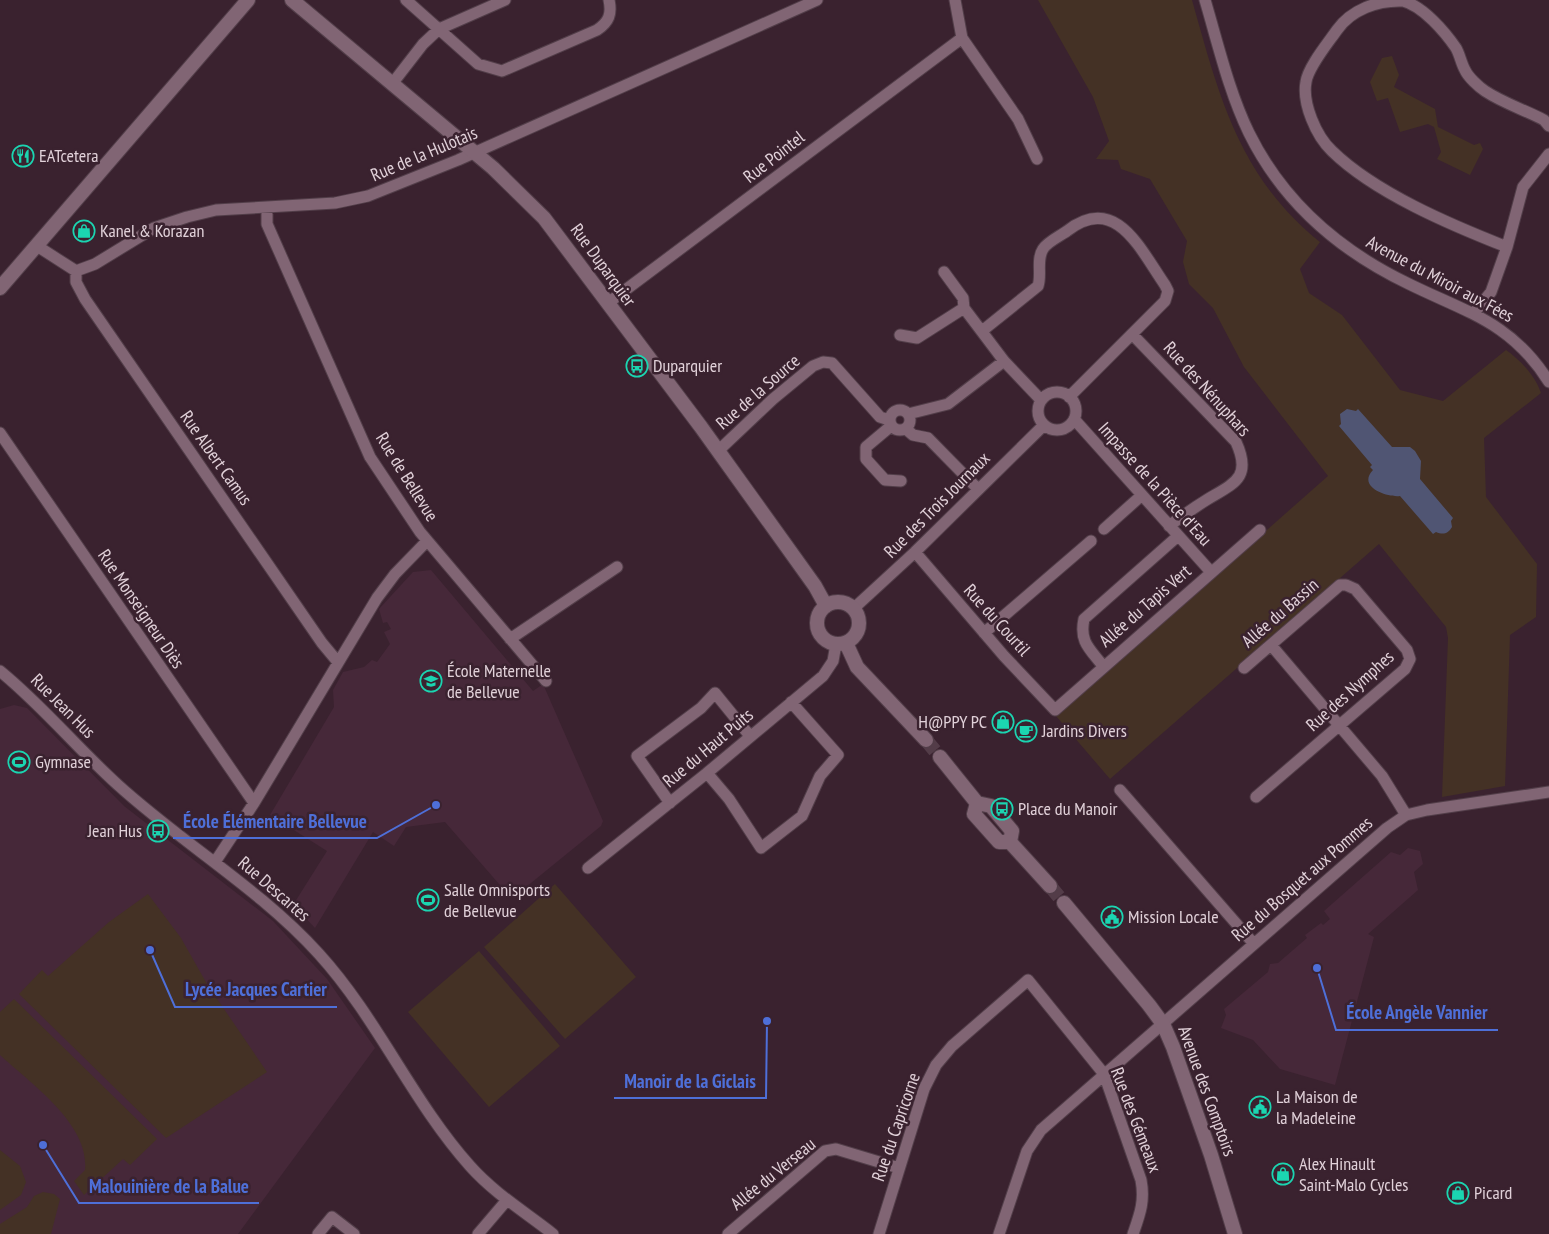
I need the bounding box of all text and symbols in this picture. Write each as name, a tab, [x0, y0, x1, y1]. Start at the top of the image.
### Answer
street label: Rue de la Hulotais	[367, 121, 481, 186]
street label: Rue Pointel	[739, 125, 810, 188]
restaurant icon: EATcetera	[11, 144, 35, 168]
place label: EATcetera	[39, 144, 98, 167]
shop icon: Kanel & Korazan	[72, 219, 96, 243]
place label: Kanel & Korazan	[100, 219, 204, 242]
street label: Rue Duparquier	[566, 219, 641, 311]
street label: Avenue du Miroir aux Fées	[1363, 230, 1518, 327]
street label: Rue des Nénuphars	[1159, 337, 1256, 441]
street label: Rue de la Source	[711, 349, 804, 434]
bus stop icon: Duparquier	[625, 354, 649, 378]
place label: Duparquier	[653, 354, 722, 377]
street label: Rue Albert Camus	[175, 406, 257, 509]
street label: Impasse de la Pièce d'Eau	[1094, 417, 1217, 550]
street label: Rue de Bellevue	[371, 428, 444, 525]
street label: Rue des Trois Journaux	[879, 446, 995, 562]
street label: Rue Monseigneur Diès	[93, 545, 190, 673]
street label: Allée du Tapis Vert	[1094, 559, 1195, 652]
street label: Allée du Bassin	[1236, 573, 1323, 652]
street label: Rue du Courtil	[959, 579, 1036, 661]
street label: Rue des Nymphes	[1301, 645, 1398, 736]
place label: École Maternelle de Bellevue	[447, 659, 551, 703]
street label: Rue Jean Hus	[26, 669, 100, 743]
school or university icon: École Maternelle de Bellevue	[419, 669, 443, 693]
street label: Rue du Haut Puits	[658, 703, 758, 792]
place label: H@PPY PC	[918, 710, 987, 733]
shop icon: H@PPY PC	[991, 710, 1015, 734]
cafe icon: Jardins Divers	[1014, 719, 1038, 743]
place label: Jardins Divers	[1041, 719, 1127, 742]
sports icon: Gymnase	[7, 750, 31, 774]
place label: Gymnase	[35, 750, 91, 773]
bus stop icon: Place du Manoir	[990, 797, 1014, 821]
place label: Place du Manoir	[1018, 797, 1118, 820]
callout: École Élémentaire Bellevue	[173, 804, 377, 838]
text: École Élémentaire Bellevue	[183, 809, 367, 833]
street label: Rue du Bosquet aux Pommes	[1226, 811, 1377, 946]
place label: Jean Hus	[87, 819, 142, 842]
bus stop icon: Jean Hus	[146, 819, 170, 843]
street label: Rue Descartes	[234, 851, 315, 926]
place label: Salle Omnisports de Bellevue	[444, 878, 550, 922]
sports icon: Salle Omnisports de Bellevue	[416, 888, 440, 912]
public building icon: Mission Locale	[1100, 905, 1124, 929]
place label: Mission Locale	[1128, 905, 1219, 928]
callout: Lycée Jacques Cartier	[175, 973, 337, 1007]
text: Lycée Jacques Cartier	[185, 977, 327, 1001]
callout: École Angèle Vannier	[1336, 996, 1498, 1030]
text: École Angèle Vannier	[1346, 1000, 1488, 1024]
street label: Avenue des Comptoirs	[1173, 1023, 1242, 1159]
callout: Manoir de la Giclais	[614, 1064, 766, 1098]
street label: Rue des Gémeaux	[1106, 1064, 1167, 1176]
text: Manoir de la Giclais	[624, 1069, 756, 1093]
street label: Rue du Capricorne	[866, 1070, 925, 1184]
place label: La Maison de la Madeleine	[1276, 1085, 1358, 1129]
public building icon: La Maison de la Madeleine	[1248, 1095, 1272, 1119]
street label: Allée du Verseau	[726, 1132, 820, 1215]
place label: Alex Hinault Saint-Malo Cycles	[1299, 1152, 1408, 1196]
shop icon: Alex Hinault Saint-Malo Cycles	[1271, 1162, 1295, 1186]
callout: Malouinière de la Balue	[79, 1169, 259, 1203]
text: Malouinière de la Balue	[89, 1174, 249, 1198]
shop icon: Picard	[1446, 1181, 1470, 1205]
place label: Picard	[1474, 1181, 1512, 1204]

